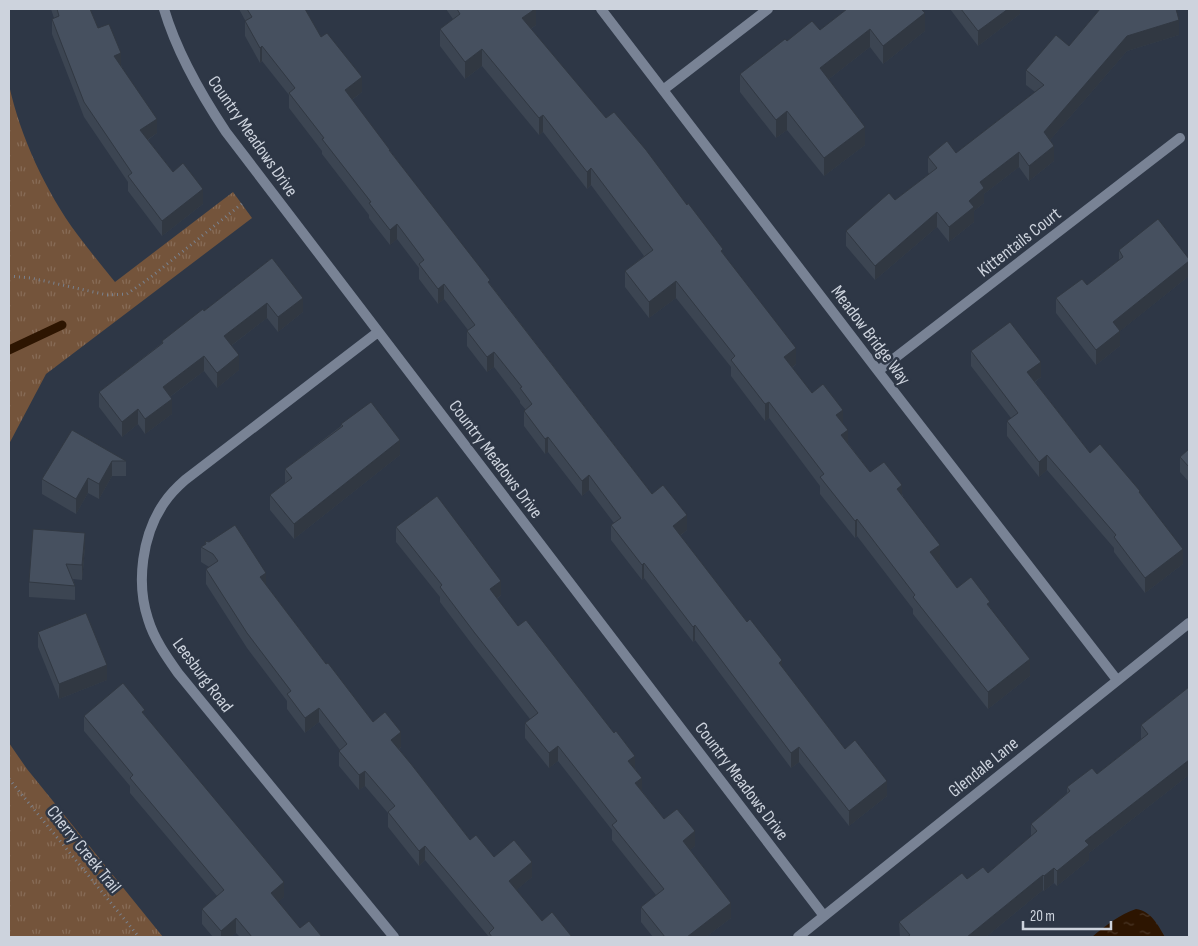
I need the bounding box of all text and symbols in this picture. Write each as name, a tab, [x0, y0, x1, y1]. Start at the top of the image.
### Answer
street label: Country Meadows Drive	[203, 72, 302, 201]
street label: Kittentails Court	[973, 203, 1066, 282]
street label: Meadow Bridge Way	[826, 281, 915, 389]
street label: Country Meadows Drive	[444, 396, 547, 523]
street label: Leesburg Road	[168, 634, 237, 716]
street label: Country Meadows Drive	[690, 718, 793, 845]
street label: Glendale Lane	[944, 733, 1022, 802]
street label: Cherry Creek Trail	[42, 801, 125, 897]
scale bar	[1023, 898, 1110, 930]
text: 20 m	[1030, 907, 1055, 926]

